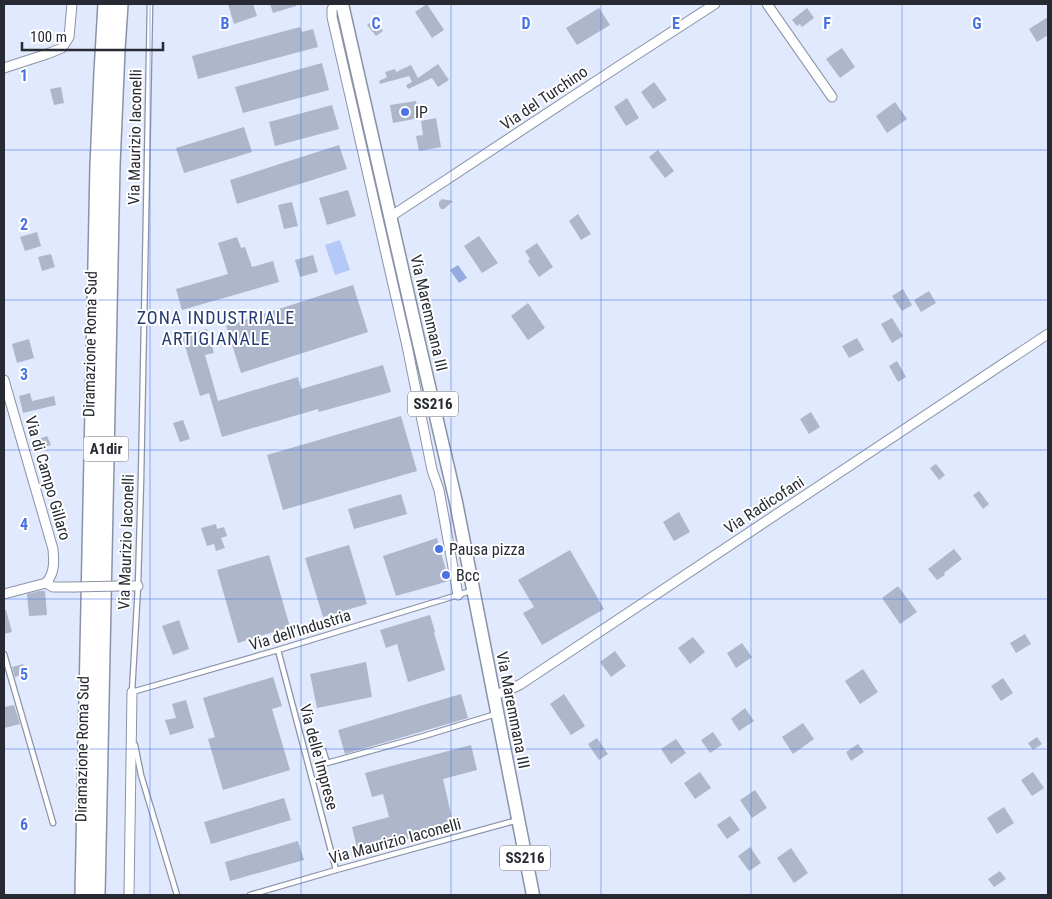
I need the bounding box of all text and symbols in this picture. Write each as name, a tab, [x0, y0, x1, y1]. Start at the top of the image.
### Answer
text: B	[221, 14, 230, 33]
text: C	[371, 14, 381, 33]
text: D	[521, 14, 531, 33]
text: E	[672, 14, 680, 33]
text: F	[823, 14, 831, 33]
text: G	[972, 14, 982, 33]
scale bar	[22, 20, 164, 52]
text: 100 m	[30, 28, 67, 46]
street label: Via del Turchino	[497, 62, 591, 134]
text: 1	[20, 66, 28, 85]
street label: Via Maurizio Iaconelli	[124, 69, 146, 205]
place label: IP	[415, 103, 428, 122]
marker: IP	[399, 106, 411, 118]
text: 2	[20, 215, 28, 234]
street label: Via Maremmana III	[406, 253, 452, 373]
street label: Diramazione Roma Sud	[79, 271, 101, 417]
district label: ZONA INDUSTRIALE ARTIGIANALE	[137, 307, 295, 349]
text: 3	[20, 365, 28, 384]
road number: SS216	[408, 392, 458, 416]
street label: Via di Campo Gillaro	[21, 414, 75, 542]
road number: A1dir	[84, 436, 128, 462]
street label: Via Radicofani	[721, 472, 807, 538]
street label: Via Maurizio Iaconelli	[114, 474, 138, 610]
text: 4	[20, 515, 28, 534]
place label: Pausa pizza	[449, 540, 525, 559]
marker: Pausa pizza	[433, 543, 445, 555]
place label: Bcc	[456, 566, 480, 585]
marker: Bcc	[440, 569, 452, 581]
street label: Via dell'Industria	[247, 606, 353, 654]
street label: Via Maremmana III	[492, 650, 534, 770]
text: 5	[20, 665, 28, 684]
street label: Diramazione Roma Sud	[71, 676, 93, 822]
street label: Via delle Imprese	[296, 702, 342, 812]
street label: Via Maurizio Iaconelli	[327, 814, 463, 868]
text: 6	[20, 815, 28, 834]
road number: SS216	[500, 846, 550, 870]

